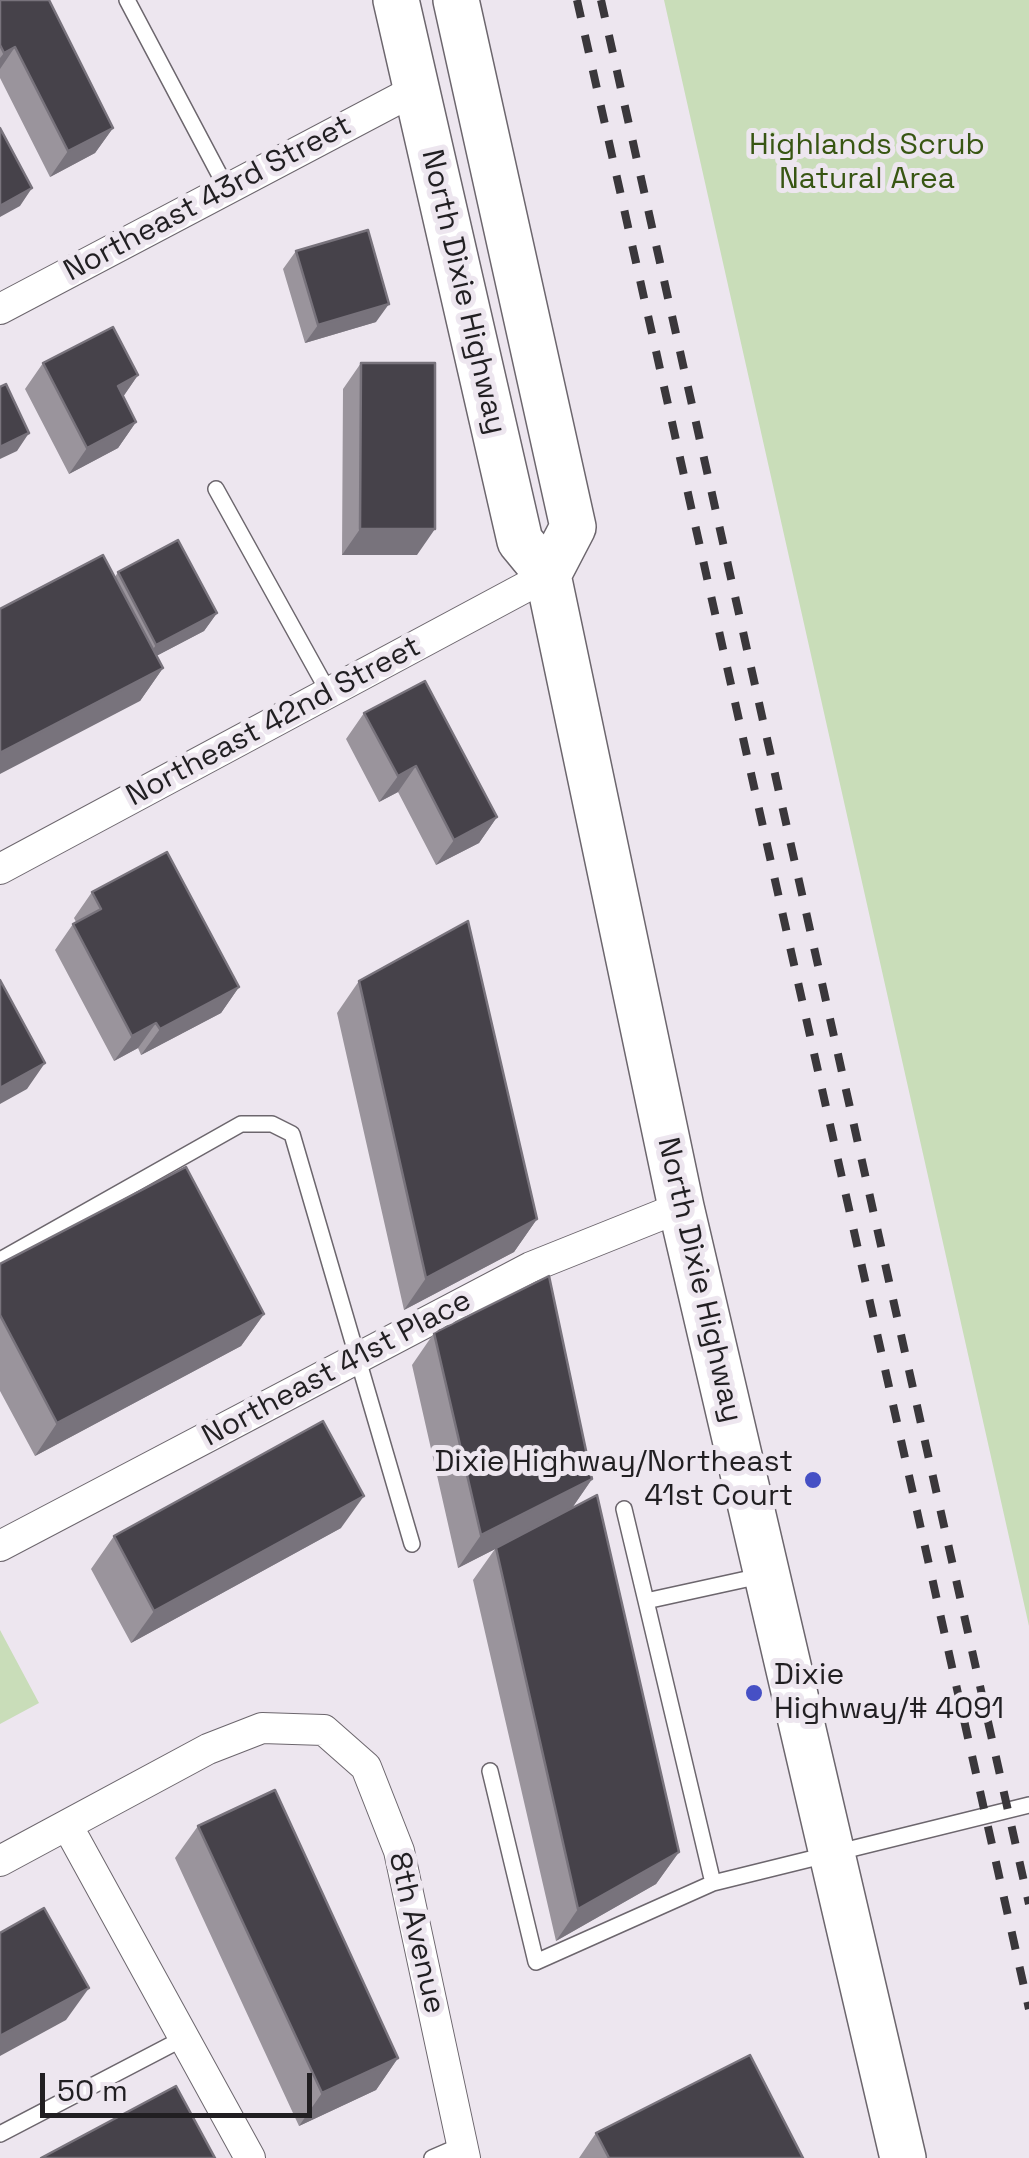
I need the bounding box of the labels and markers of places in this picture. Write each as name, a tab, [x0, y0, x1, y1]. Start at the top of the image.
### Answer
place label: Dixie Highway/Northeast 41st Court	[434, 1445, 793, 1516]
marker: Dixie Highway/Northeast 41st Court	[802, 1469, 824, 1491]
place label: Dixie Highway/# 4091	[774, 1658, 1004, 1728]
marker: Dixie Highway/# 4091	[743, 1682, 765, 1704]

